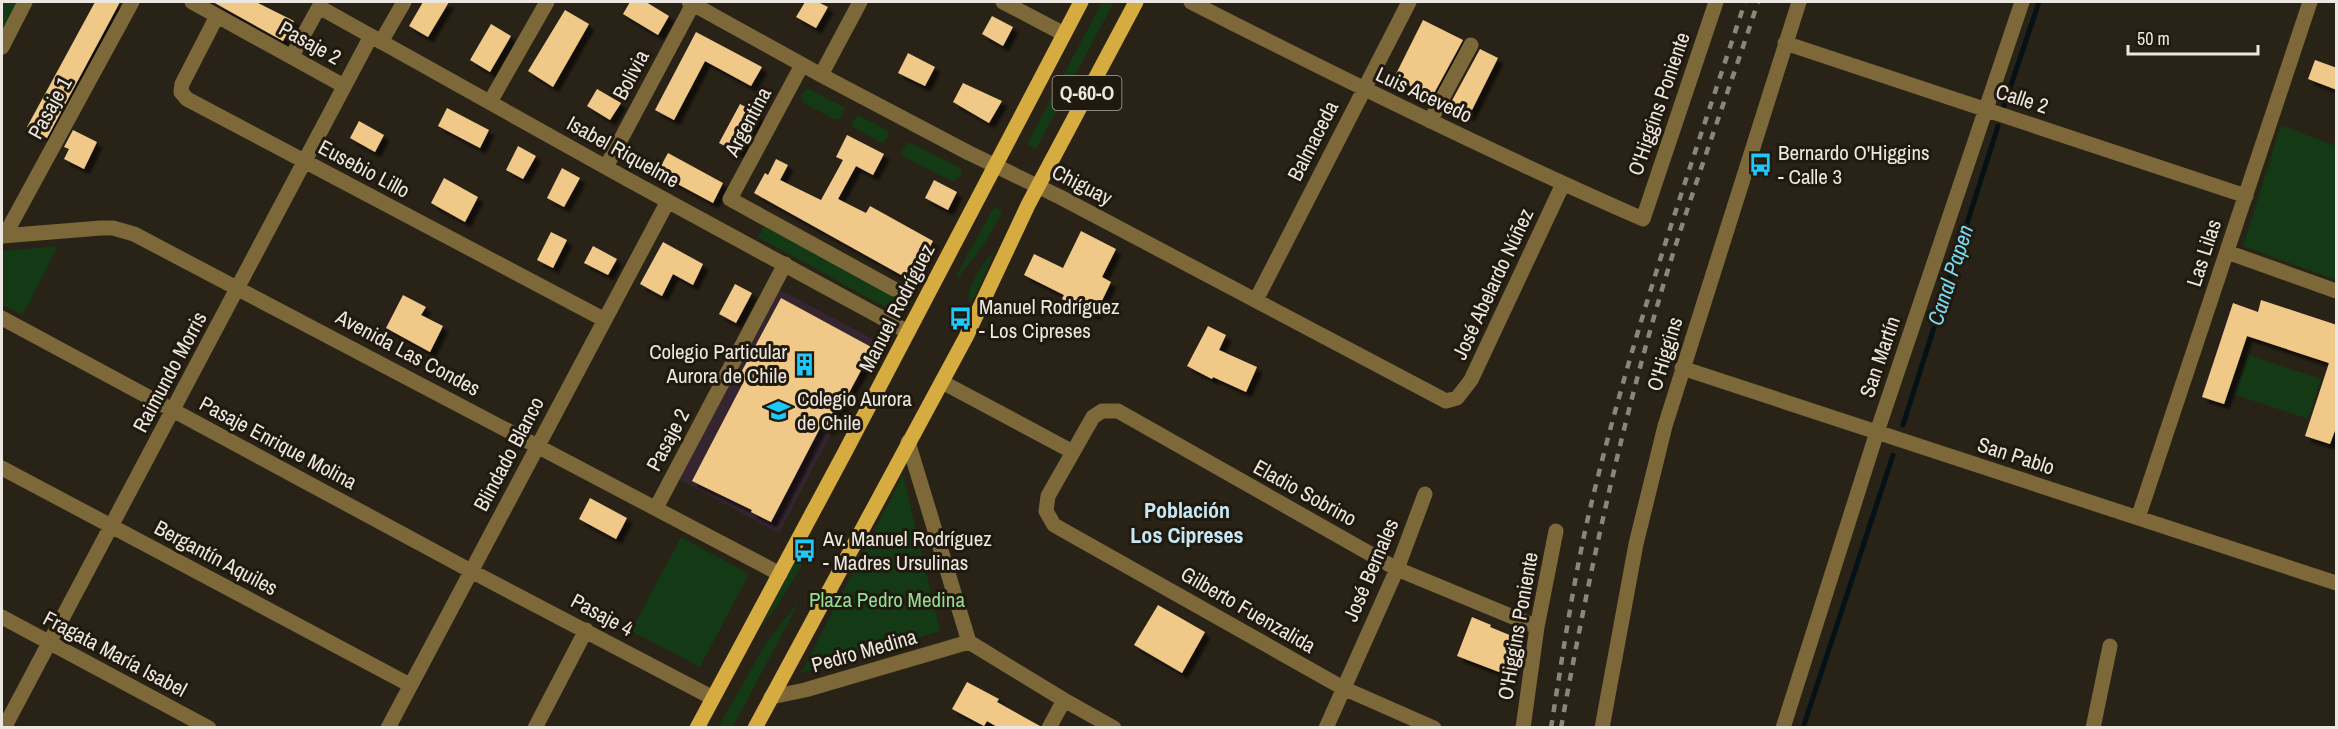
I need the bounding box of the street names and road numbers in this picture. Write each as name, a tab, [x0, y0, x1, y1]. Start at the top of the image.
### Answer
street label: Pasaje 2	[274, 14, 347, 71]
street label: O'Higgins Poniente	[1620, 28, 1697, 179]
street label: Bolivia	[605, 44, 656, 105]
street label: Luis Acevedo	[1371, 60, 1477, 130]
street label: Pasaje 1	[21, 71, 79, 144]
road number: Q-60-O	[1052, 76, 1122, 110]
street label: Calle 2	[1992, 76, 2052, 121]
street label: Argentina	[717, 82, 778, 162]
street label: Balmaceda	[1280, 95, 1345, 186]
street label: Isabel Riquelme	[562, 109, 685, 194]
street label: Eusebio Lillo	[313, 132, 415, 205]
street label: Chiguay	[1047, 157, 1118, 212]
street label: José Abelardo Núñez	[1445, 203, 1540, 364]
street label: Las Lilas	[2179, 216, 2228, 290]
street label: Manuel Rodríguez	[852, 238, 942, 377]
street label: Avenida Las Condes	[330, 302, 485, 403]
street label: Raimundo Morris	[126, 306, 214, 437]
street label: San Martín	[1852, 312, 1907, 401]
street label: O'Higgins	[1640, 313, 1690, 394]
street label: Pasaje Enrique Molina	[195, 389, 362, 496]
street label: Blindado Blanco	[466, 392, 551, 516]
street label: Pasaje 2	[639, 403, 696, 476]
street label: San Pablo	[1974, 429, 2058, 482]
street label: Eladio Sobrino	[1248, 452, 1362, 533]
street label: Bergantín Aquiles	[149, 513, 283, 602]
street label: José Bernales	[1336, 514, 1405, 626]
street label: O'Higgins Poniente	[1490, 550, 1545, 702]
street label: Gilberto Fuenzalida	[1176, 559, 1321, 660]
street label: Pasaje 4	[566, 586, 639, 643]
street label: Fragata María Isabel	[38, 603, 192, 704]
street label: Pedro Medina	[808, 622, 920, 679]

